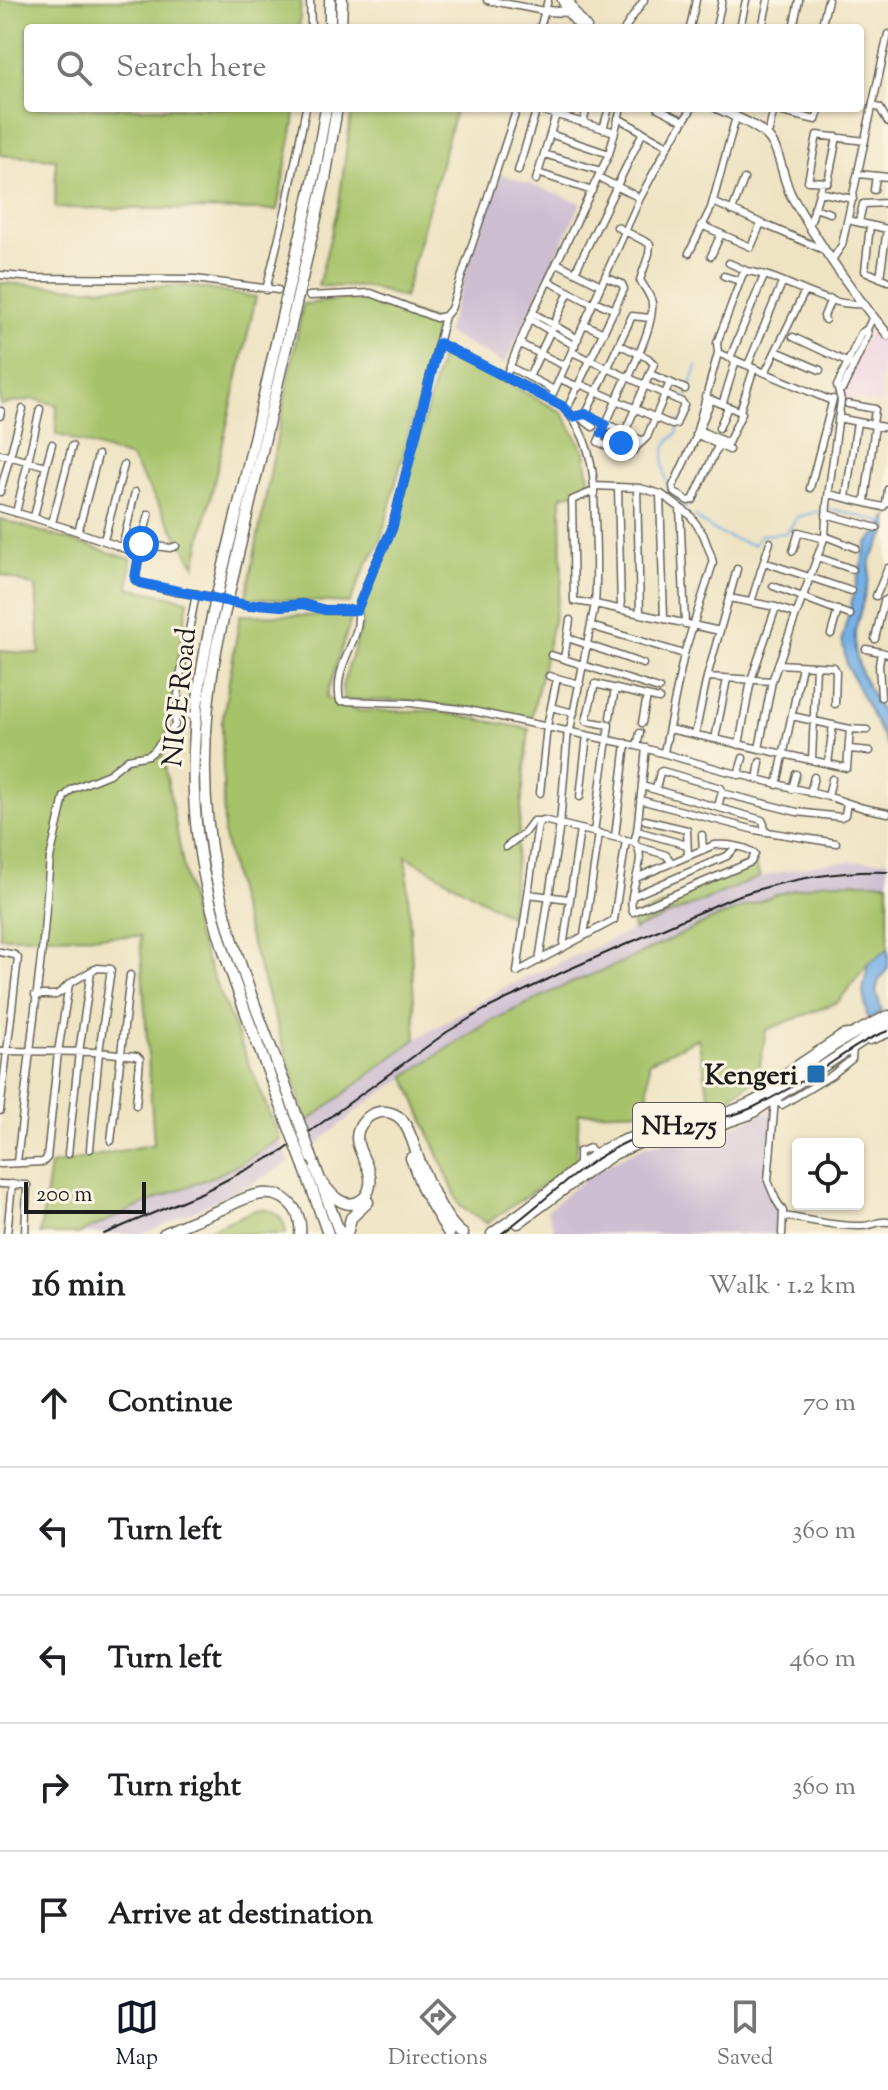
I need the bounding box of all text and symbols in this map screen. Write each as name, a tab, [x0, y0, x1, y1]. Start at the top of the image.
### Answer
search box	[24, 24, 864, 112]
icon: search	[52, 46, 96, 90]
text: Search here	[116, 47, 266, 90]
route end	[603, 425, 639, 461]
route start	[123, 526, 159, 562]
street label: NICE Road	[154, 625, 208, 769]
place label: Kengeri	[705, 1057, 798, 1097]
marker: Kengeri	[805, 1063, 827, 1085]
road number: NH275	[633, 1103, 725, 1147]
map controls	[792, 1138, 864, 1210]
button: locate	[792, 1138, 864, 1210]
scale bar	[24, 1178, 146, 1214]
text: 200 m	[36, 1180, 92, 1212]
text: 16 min	[32, 1262, 126, 1311]
text: Walk · 1.2 km	[709, 1268, 856, 1305]
icon: ahead	[32, 1381, 76, 1425]
text: Continue	[108, 1382, 233, 1425]
text: 70 m	[803, 1385, 856, 1422]
icon: left	[32, 1509, 76, 1553]
text: Turn left	[108, 1510, 222, 1553]
text: 360 m	[792, 1513, 856, 1550]
icon: left	[32, 1637, 76, 1681]
text: Turn left	[108, 1638, 222, 1681]
text: 460 m	[789, 1641, 856, 1678]
icon: right	[32, 1765, 76, 1809]
text: Turn right	[108, 1766, 241, 1809]
text: 360 m	[792, 1769, 856, 1806]
icon: arrive	[32, 1893, 76, 1937]
text: Arrive at destination	[108, 1894, 373, 1937]
tab: Map	[115, 1995, 159, 2075]
tab: Directions	[388, 1995, 487, 2075]
tab: Saved	[717, 1995, 773, 2075]

